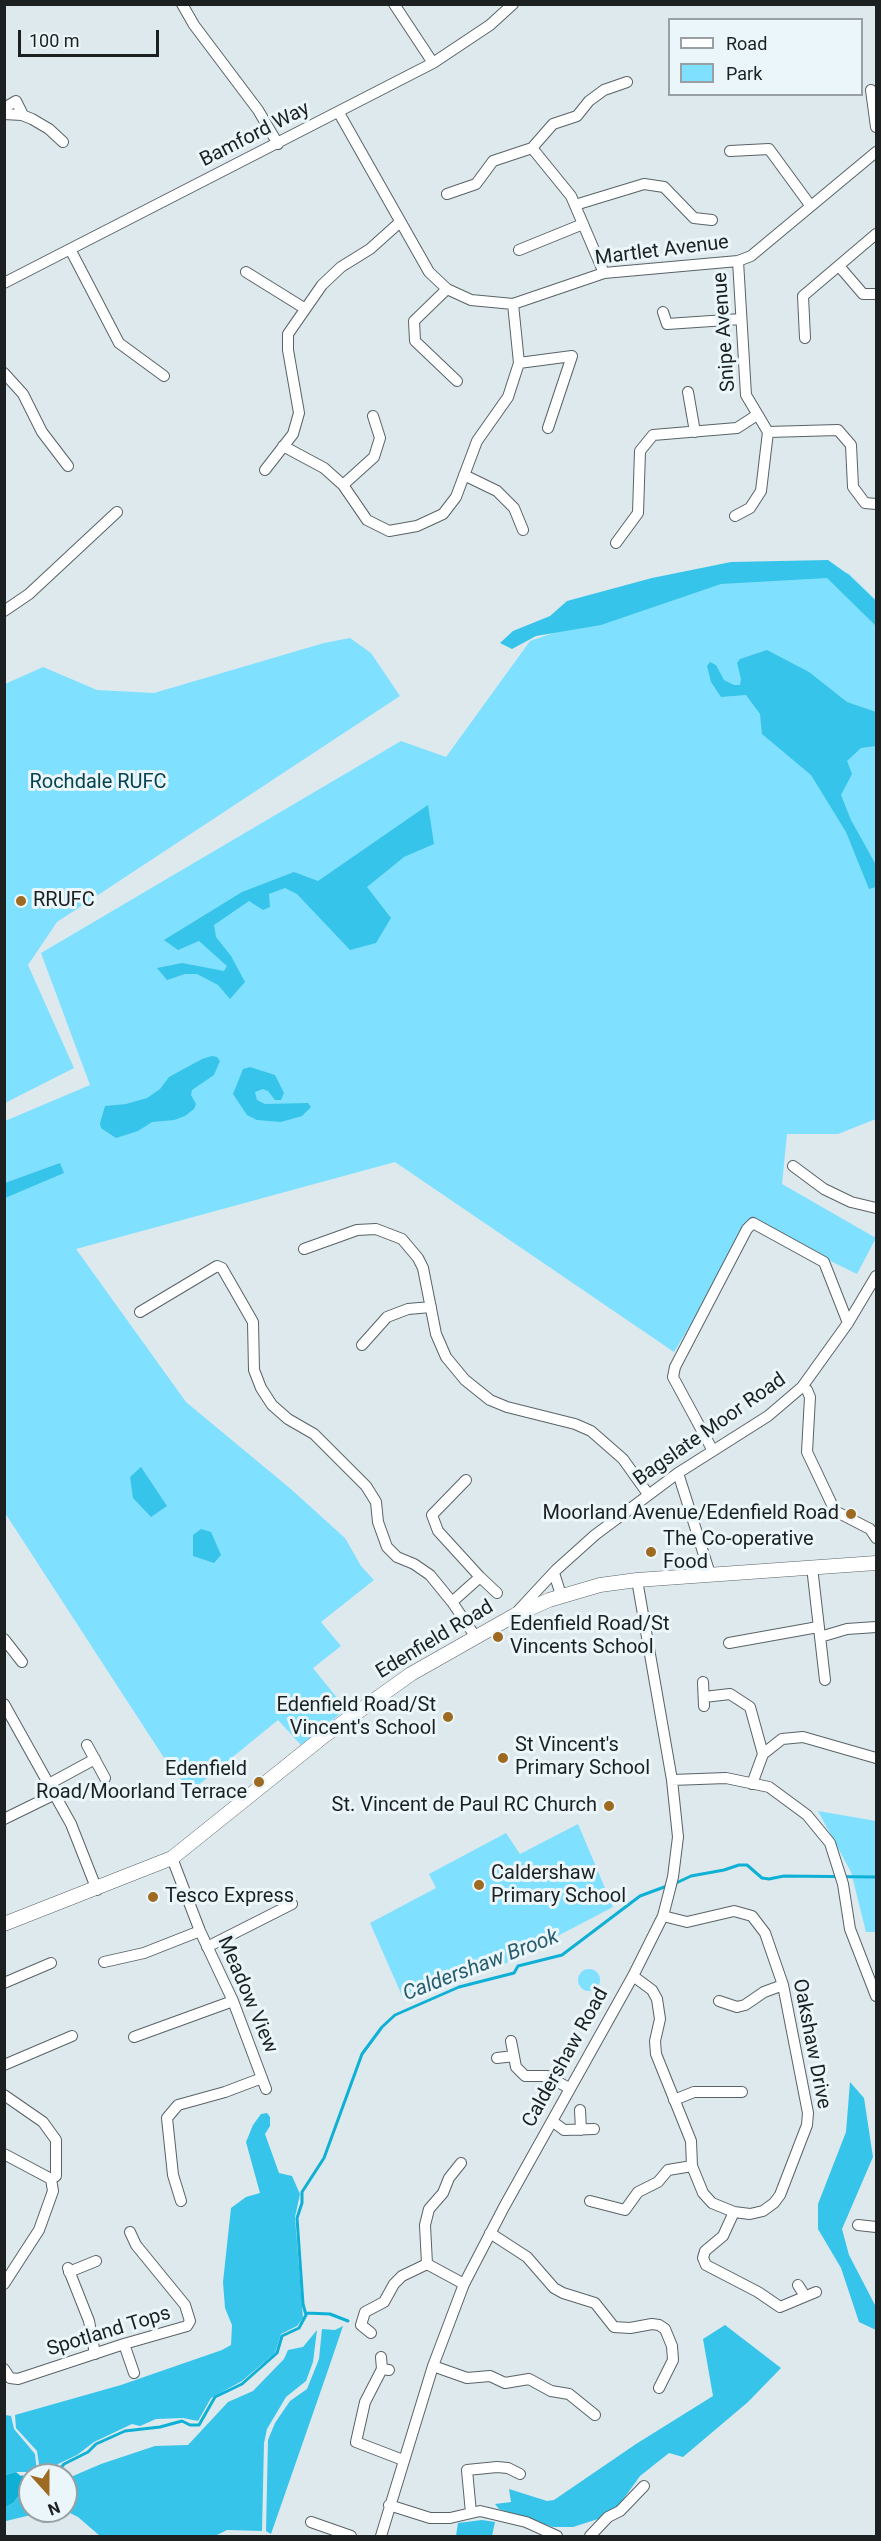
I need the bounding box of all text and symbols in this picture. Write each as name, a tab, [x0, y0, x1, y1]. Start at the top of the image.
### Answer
scale bar	[21, 18, 162, 56]
legend	[668, 18, 863, 96]
text: 100 m	[29, 30, 80, 51]
text: Road	[726, 33, 767, 54]
text: Park	[726, 63, 762, 84]
street label: Bamford Way	[196, 97, 314, 173]
street label: Martlet Avenue	[594, 231, 730, 271]
street label: Snipe Avenue	[709, 271, 741, 393]
park label: Rochdale RUFC	[29, 771, 167, 795]
place label: RRUFC	[33, 889, 95, 913]
marker: RRUFC	[14, 894, 28, 908]
street label: Bagslate Moor Road	[629, 1368, 791, 1492]
place label: Moorland Avenue/Edenfield Road	[542, 1502, 839, 1526]
marker: Moorland Avenue/Edenfield Road	[844, 1507, 858, 1521]
place label: The Co-operative Food	[663, 1528, 814, 1575]
marker: The Co-operative Food	[644, 1545, 658, 1559]
street label: Edenfield Road	[372, 1596, 498, 1684]
place label: Edenfield Road/St Vincents School	[510, 1613, 669, 1660]
marker: Edenfield Road/St Vincents School	[491, 1630, 505, 1644]
place label: Edenfield Road/St Vincent's School	[277, 1694, 436, 1741]
marker: Edenfield Road/St Vincent's School	[441, 1710, 455, 1724]
place label: St Vincent's Primary School	[515, 1734, 650, 1781]
marker: St Vincent's Primary School	[496, 1751, 510, 1765]
place label: Edenfield Road/Moorland Terrace	[36, 1758, 247, 1805]
marker: Edenfield Road/Moorland Terrace	[252, 1775, 266, 1789]
place label: St. Vincent de Paul RC Church	[332, 1794, 597, 1818]
marker: St. Vincent de Paul RC Church	[602, 1799, 616, 1813]
place label: Caldershaw Primary School	[491, 1862, 626, 1909]
marker: Caldershaw Primary School	[472, 1878, 486, 1892]
place label: Tesco Express	[165, 1885, 294, 1909]
marker: Tesco Express	[146, 1890, 160, 1904]
water label: Caldershaw Brook	[400, 1925, 562, 2007]
street label: Meadow View	[212, 1933, 282, 2057]
street label: Oakshaw Drive	[787, 1977, 835, 2111]
street label: Caldershaw Road	[518, 1984, 614, 2132]
street label: Spotland Tops	[44, 2302, 174, 2362]
north arrow	[18, 2463, 78, 2523]
text: N	[45, 2498, 63, 2519]

